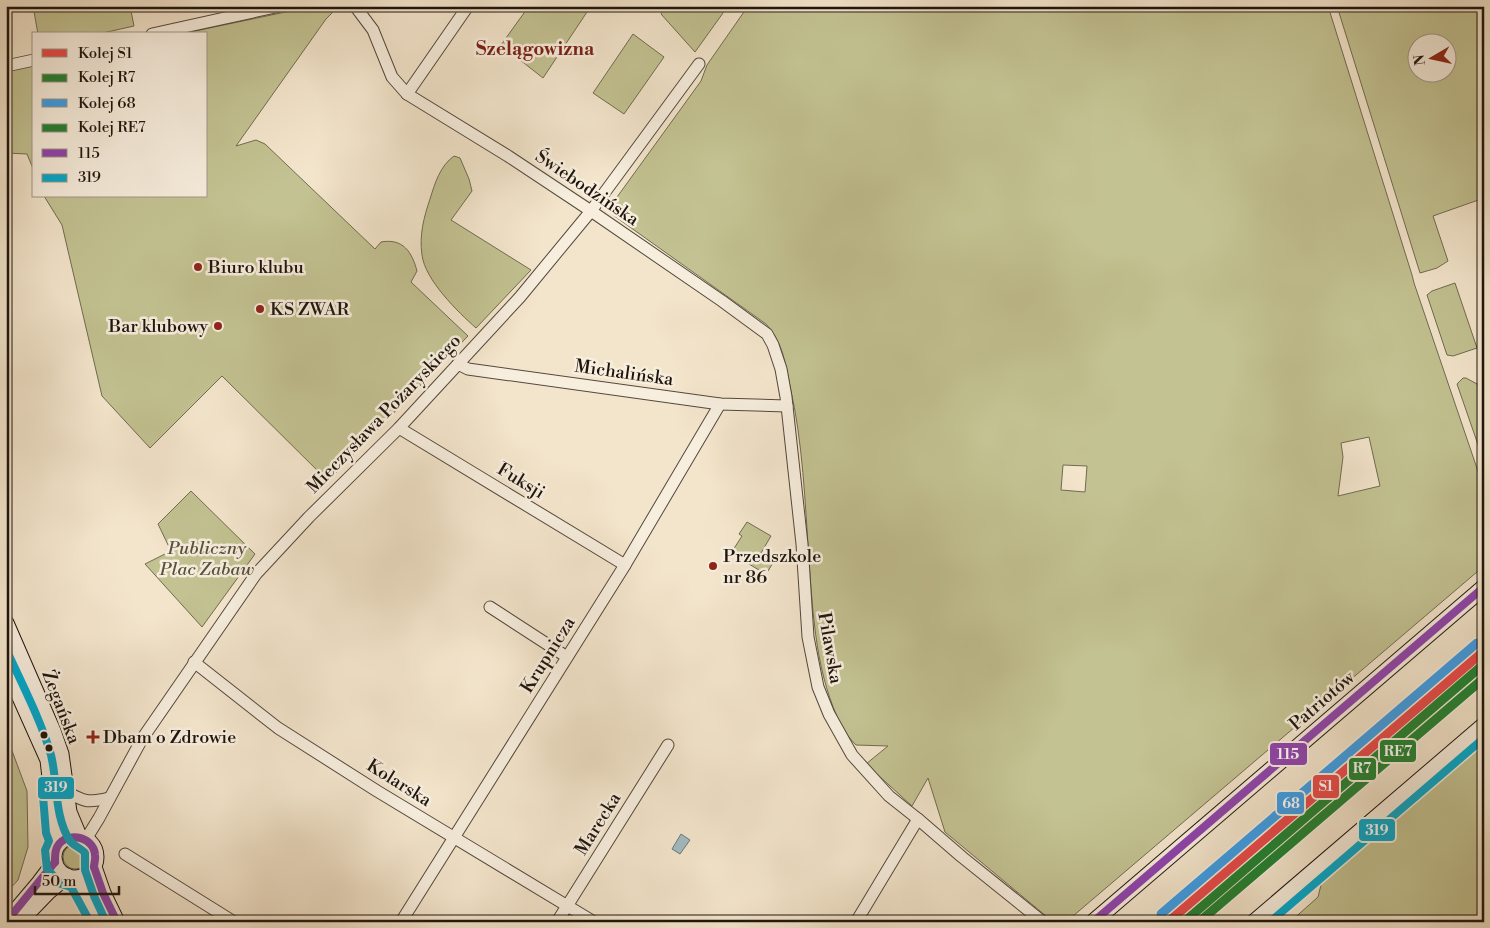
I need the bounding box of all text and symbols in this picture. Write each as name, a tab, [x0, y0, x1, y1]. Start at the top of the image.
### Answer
legend	[32, 32, 208, 198]
north arrow	[1408, 32, 1458, 82]
district label: Szelągowizna	[476, 37, 595, 61]
text: Kolej S1	[78, 44, 133, 63]
text: N	[1410, 53, 1430, 67]
text: Kolej R7	[78, 68, 136, 87]
text: Kolej 68	[78, 94, 136, 113]
text: Kolej RE7	[78, 118, 146, 137]
text: 115	[78, 144, 100, 163]
street label: Świebodzińska	[531, 145, 644, 232]
text: 319	[78, 168, 101, 187]
place label: Biuro klubu	[207, 256, 304, 279]
marker: Biuro klubu	[192, 261, 204, 273]
place label: KS ZWAR	[270, 298, 349, 321]
marker: KS ZWAR	[254, 303, 266, 315]
place label: Bar klubowy	[108, 315, 208, 338]
marker: Bar klubowy	[212, 320, 224, 332]
street label: Mieczysława Pożaryskiego	[302, 329, 466, 499]
street label: Michalińska	[573, 355, 676, 391]
street label: Fuksji	[493, 458, 549, 504]
park label: Publiczny Plac Zabaw	[159, 537, 254, 581]
place label: Przedszkole nr 86	[723, 545, 821, 589]
marker: Przedszkole nr 86	[707, 560, 719, 572]
street label: Pilawska	[812, 610, 848, 686]
street label: Krupnicza	[516, 612, 581, 697]
street label: Patriotów	[1285, 666, 1360, 736]
street label: Żegańska	[36, 667, 86, 748]
place label: Dbam o Zdrowie	[103, 726, 236, 749]
unlabelled marker	[39, 730, 49, 740]
marker: Dbam o Zdrowie	[87, 731, 99, 743]
line badge: RE7	[1379, 739, 1417, 763]
line badge: 115	[1269, 742, 1308, 766]
unlabelled marker	[44, 743, 54, 753]
text: RE7	[1384, 743, 1413, 761]
text: 115	[1277, 746, 1300, 764]
street label: Kolarska	[362, 754, 436, 812]
line badge: R7	[1348, 757, 1377, 781]
text: R7	[1353, 760, 1372, 778]
line badge: S1	[1312, 774, 1340, 799]
line badge: 319	[37, 776, 75, 800]
text: S1	[1319, 778, 1334, 796]
text: 319	[44, 779, 68, 797]
street label: Marecka	[570, 788, 627, 860]
line badge: 68	[1276, 791, 1305, 815]
text: 68	[1282, 795, 1300, 813]
line badge: 319	[1358, 818, 1396, 842]
text: 319	[1365, 822, 1389, 840]
scale bar	[35, 863, 119, 895]
text: 50 m	[42, 872, 76, 891]

